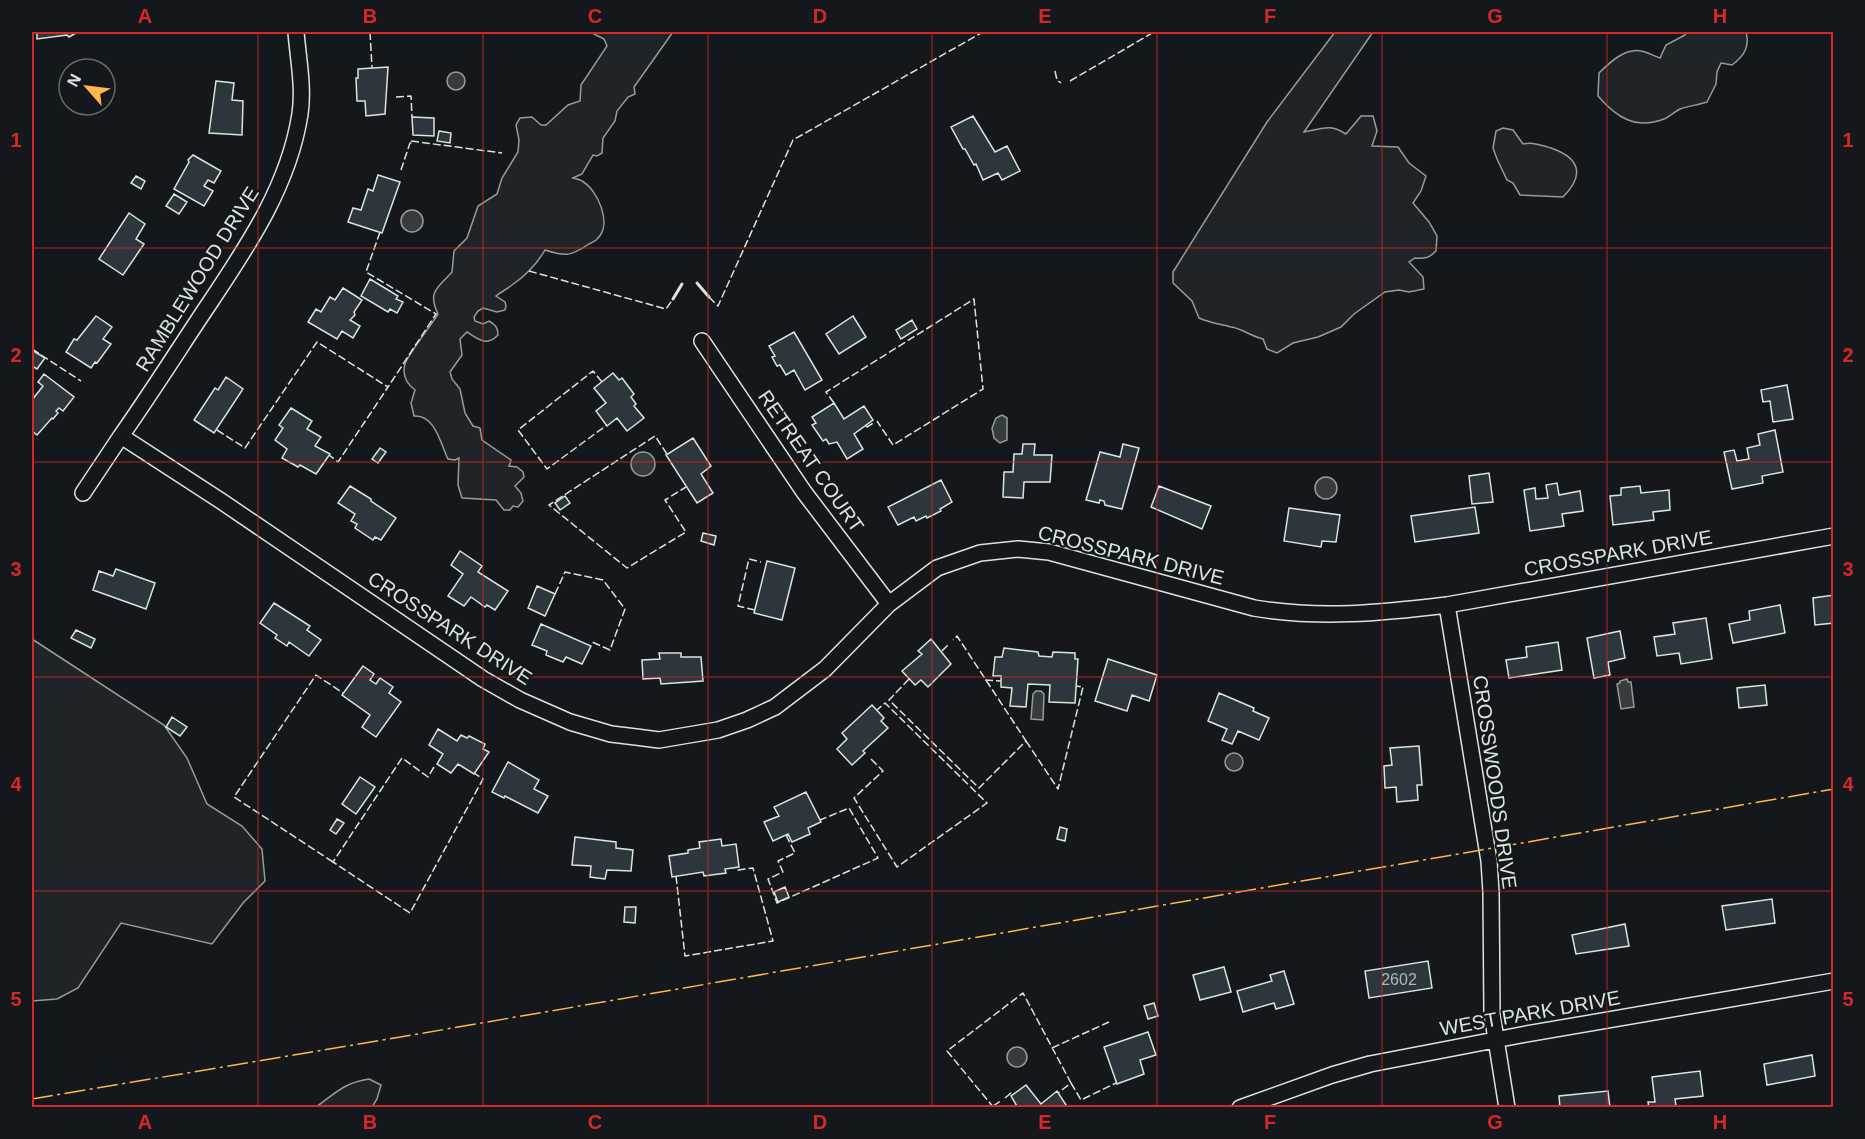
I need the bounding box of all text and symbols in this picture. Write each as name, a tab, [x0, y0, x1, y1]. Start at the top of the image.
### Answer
text: A	[138, 5, 152, 27]
text: B	[363, 5, 377, 27]
text: C	[588, 5, 602, 27]
text: D	[813, 5, 827, 27]
text: E	[1038, 5, 1052, 27]
text: F	[1264, 5, 1276, 27]
text: G	[1487, 5, 1503, 27]
text: H	[1713, 5, 1727, 27]
north arrow	[57, 57, 117, 117]
text: N	[64, 71, 84, 89]
text: 1	[10, 129, 22, 151]
text: 1	[1842, 129, 1854, 151]
street label: RAMBLEWOOD DRIVE	[131, 183, 263, 375]
text: 2	[10, 344, 22, 366]
text: 2	[1842, 344, 1854, 366]
street label: RETREAT COURT	[754, 386, 868, 536]
street label: CROSSPARK DRIVE	[1036, 521, 1226, 589]
street label: CROSSPARK DRIVE	[1522, 526, 1714, 580]
text: 3	[10, 558, 22, 580]
text: 3	[1842, 558, 1854, 580]
street label: CROSSPARK DRIVE	[364, 567, 536, 689]
street label: CROSSWOODS DRIVE	[1469, 674, 1521, 890]
text: 4	[10, 773, 22, 795]
text: 4	[1842, 773, 1854, 795]
house number: 2602	[1381, 971, 1417, 988]
street label: WEST PARK DRIVE	[1438, 986, 1622, 1040]
text: 5	[10, 988, 22, 1010]
text: 5	[1842, 988, 1854, 1010]
text: A	[138, 1111, 152, 1133]
text: B	[363, 1111, 377, 1133]
text: C	[588, 1111, 602, 1133]
text: D	[813, 1111, 827, 1133]
text: E	[1038, 1111, 1052, 1133]
text: F	[1264, 1111, 1276, 1133]
text: G	[1487, 1111, 1503, 1133]
text: H	[1713, 1111, 1727, 1133]

